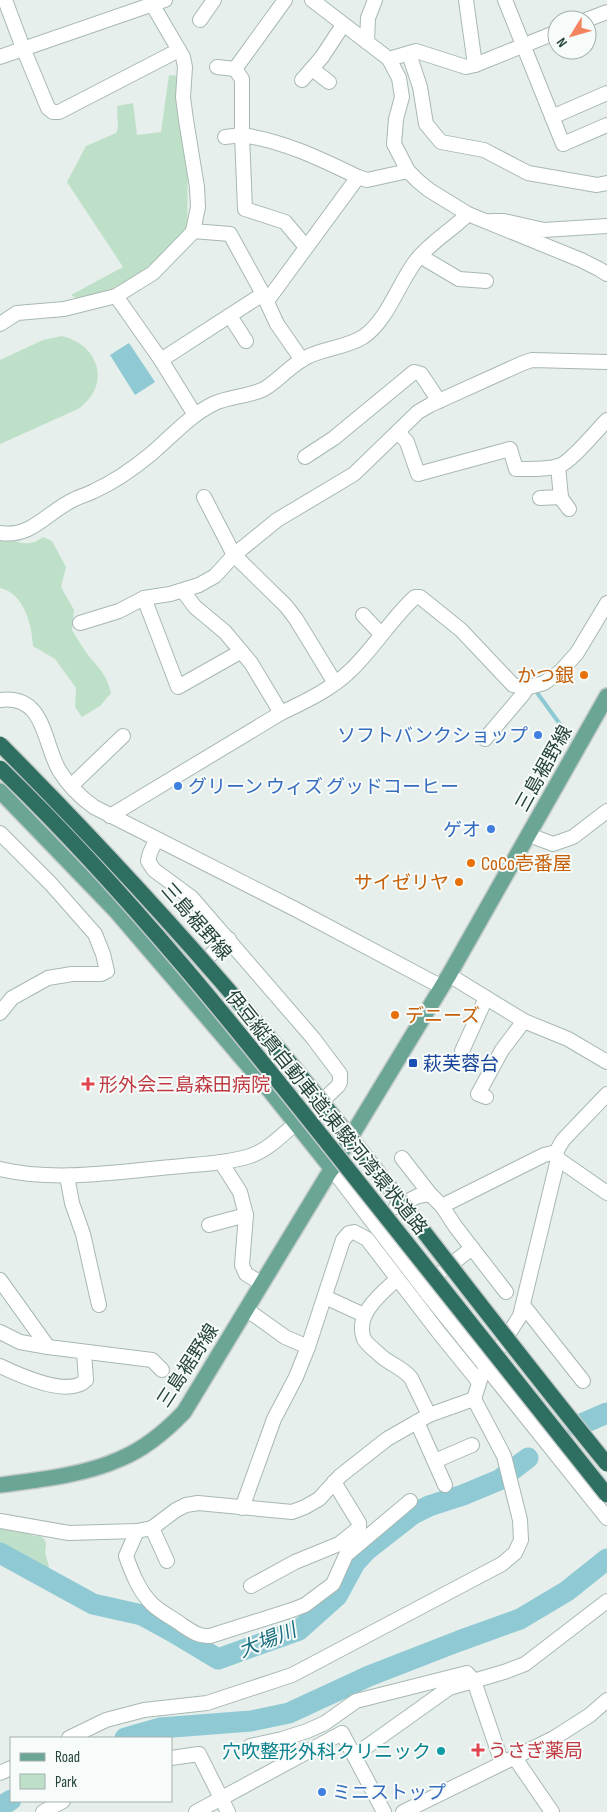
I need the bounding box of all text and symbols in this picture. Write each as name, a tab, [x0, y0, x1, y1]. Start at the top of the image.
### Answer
north arrow	[547, 10, 597, 60]
text: N	[553, 34, 571, 51]
place label: かつ銀	[517, 665, 574, 688]
marker: かつ銀	[578, 669, 590, 681]
street label: 三島裾野線	[511, 722, 577, 816]
place label: ソフトバンクショップ	[337, 725, 528, 748]
marker: ソフトバンクショップ	[532, 729, 544, 741]
place label: グリーン ウィズ グッドコーヒー	[188, 776, 459, 799]
marker: グリーン ウィズ グッドコーヒー	[172, 780, 184, 792]
place label: ゲオ	[443, 819, 481, 842]
marker: ゲオ	[485, 823, 497, 835]
place label: CoCo壱番屋	[481, 853, 572, 876]
marker: CoCo壱番屋	[465, 857, 477, 869]
place label: サイゼリヤ	[354, 872, 449, 895]
marker: サイゼリヤ	[453, 876, 465, 888]
street label: 三島裾野線	[156, 879, 236, 965]
street label: 伊豆縦貫自動車道;東駿河湾環状道路	[220, 986, 432, 1240]
place label: デニーズ	[405, 1005, 480, 1028]
marker: デニーズ	[389, 1009, 401, 1021]
place label: 萩芙蓉台	[423, 1053, 499, 1076]
marker: 萩芙蓉台	[407, 1057, 419, 1069]
place label: 形外会三島森田病院	[99, 1074, 270, 1097]
marker: 形外会三島森田病院	[81, 1077, 95, 1091]
street label: 三島裾野線	[153, 1320, 224, 1412]
water label: 大場川	[235, 1618, 302, 1663]
legend	[10, 1737, 172, 1802]
place label: うさぎ薬局	[488, 1740, 583, 1763]
place label: 穴吹整形外科クリニック	[222, 1741, 431, 1764]
marker: うさぎ薬局	[472, 1744, 484, 1756]
marker: 穴吹整形外科クリニック	[435, 1745, 447, 1757]
text: Road	[55, 1748, 80, 1767]
text: Park	[55, 1773, 77, 1792]
place label: ミニストップ	[332, 1782, 446, 1805]
marker: ミニストップ	[316, 1786, 328, 1798]

